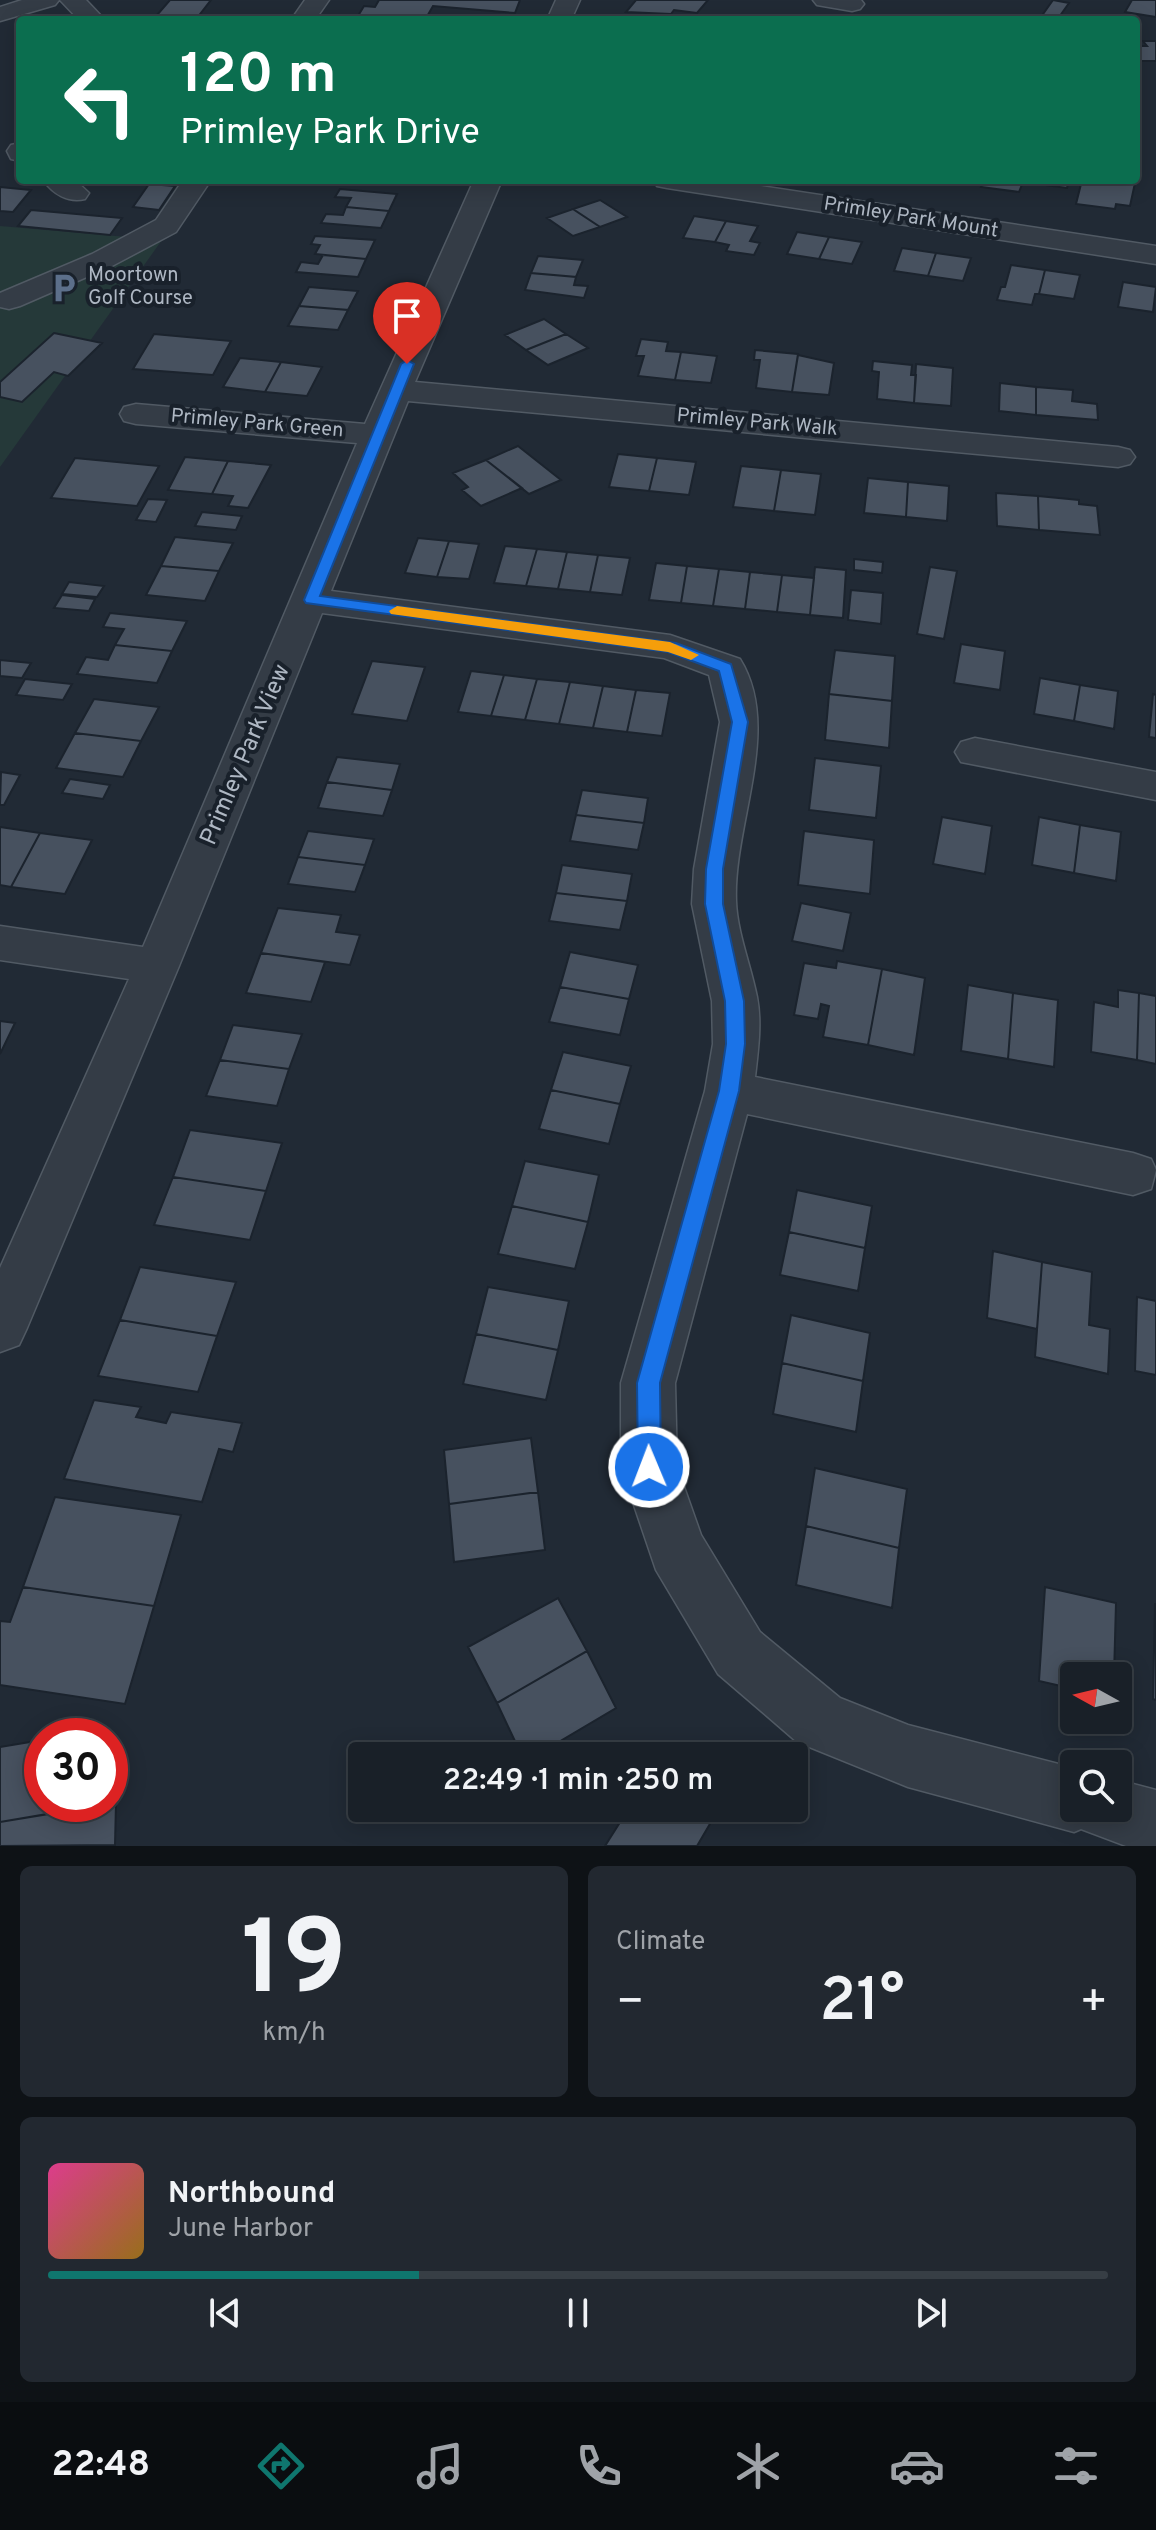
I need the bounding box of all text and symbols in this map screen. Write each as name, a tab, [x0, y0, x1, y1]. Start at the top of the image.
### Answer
text: 120 m	[180, 42, 337, 112]
icon: left	[48, 48, 152, 152]
text: Primley Park Drive	[180, 111, 480, 157]
street label: Primley Park Mount	[822, 191, 1000, 245]
place label: Moortown Golf Course	[88, 263, 193, 312]
parking icon: Moortown Golf Course	[47, 271, 81, 305]
pin	[373, 282, 441, 364]
icon: arrive	[385, 294, 429, 338]
street label: Primley Park Green	[169, 403, 345, 445]
street label: Primley Park Walk	[675, 403, 839, 443]
street label: Primley Park View	[194, 660, 298, 850]
position arrow	[607, 1425, 691, 1509]
north arrow	[1060, 1662, 1132, 1734]
map controls	[1060, 1662, 1132, 1822]
speed limit sign: 30	[24, 1718, 128, 1822]
button: search	[1060, 1750, 1132, 1822]
text: 22:49 · 1 min · 250 m	[443, 1763, 713, 1800]
text: 19	[241, 1899, 347, 2031]
text: Climate	[616, 1926, 705, 1959]
text: 21°	[820, 1966, 905, 2042]
text: −	[616, 1976, 644, 2032]
text: +	[1080, 1976, 1108, 2032]
text: km/h	[262, 2017, 326, 2050]
text: Northbound	[168, 2176, 335, 2213]
text: June Harbor	[168, 2213, 313, 2246]
icon: previous	[203, 2291, 247, 2335]
icon: pause	[556, 2291, 600, 2335]
icon: next	[909, 2291, 953, 2335]
icon: directions	[253, 2438, 309, 2494]
icon: music	[412, 2438, 468, 2494]
icon: phone	[571, 2438, 627, 2494]
icon: climate	[730, 2438, 786, 2494]
icon: car	[889, 2438, 945, 2494]
icon: filters	[1048, 2438, 1104, 2494]
text: 22:48	[52, 2443, 150, 2489]

